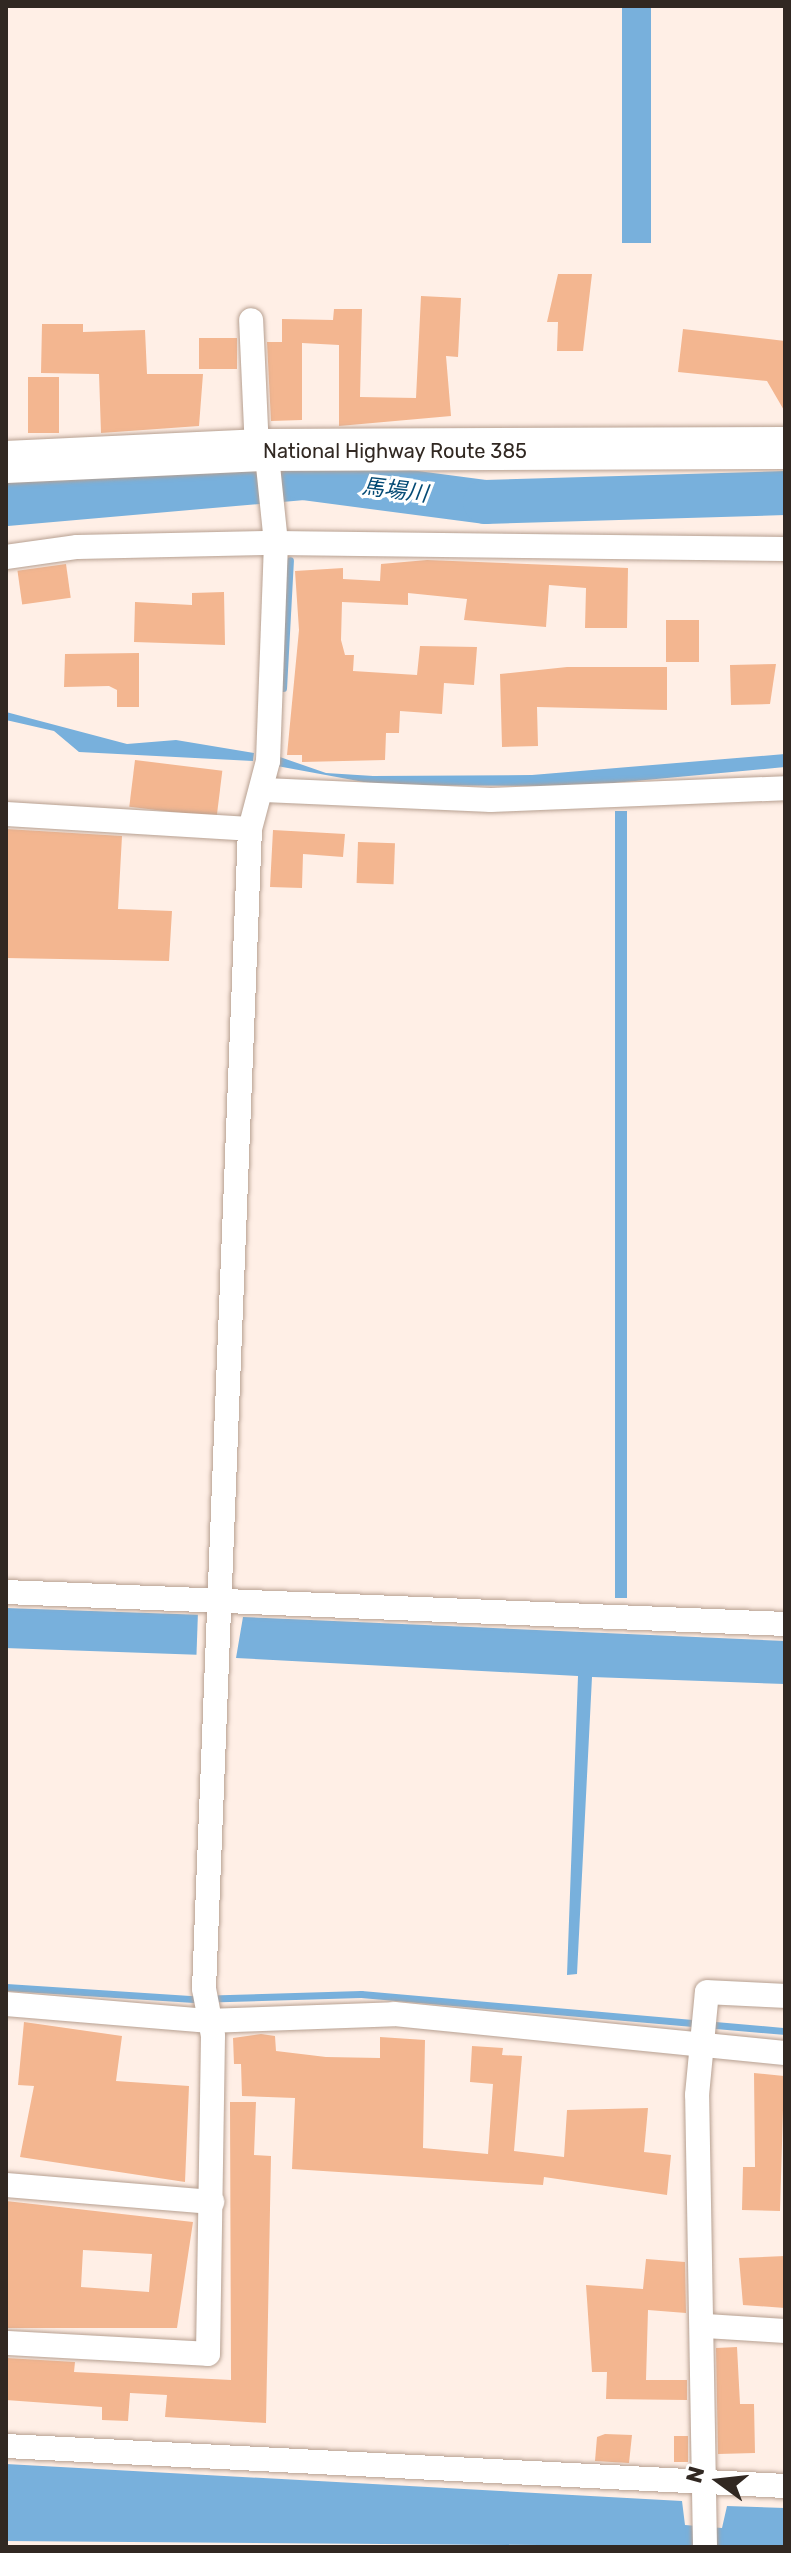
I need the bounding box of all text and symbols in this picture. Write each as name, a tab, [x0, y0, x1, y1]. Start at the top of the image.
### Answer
street label: National Highway Route 385	[263, 439, 527, 463]
water label: 馬場川	[361, 473, 429, 507]
north arrow	[679, 2441, 759, 2521]
text: N	[680, 2464, 710, 2486]

